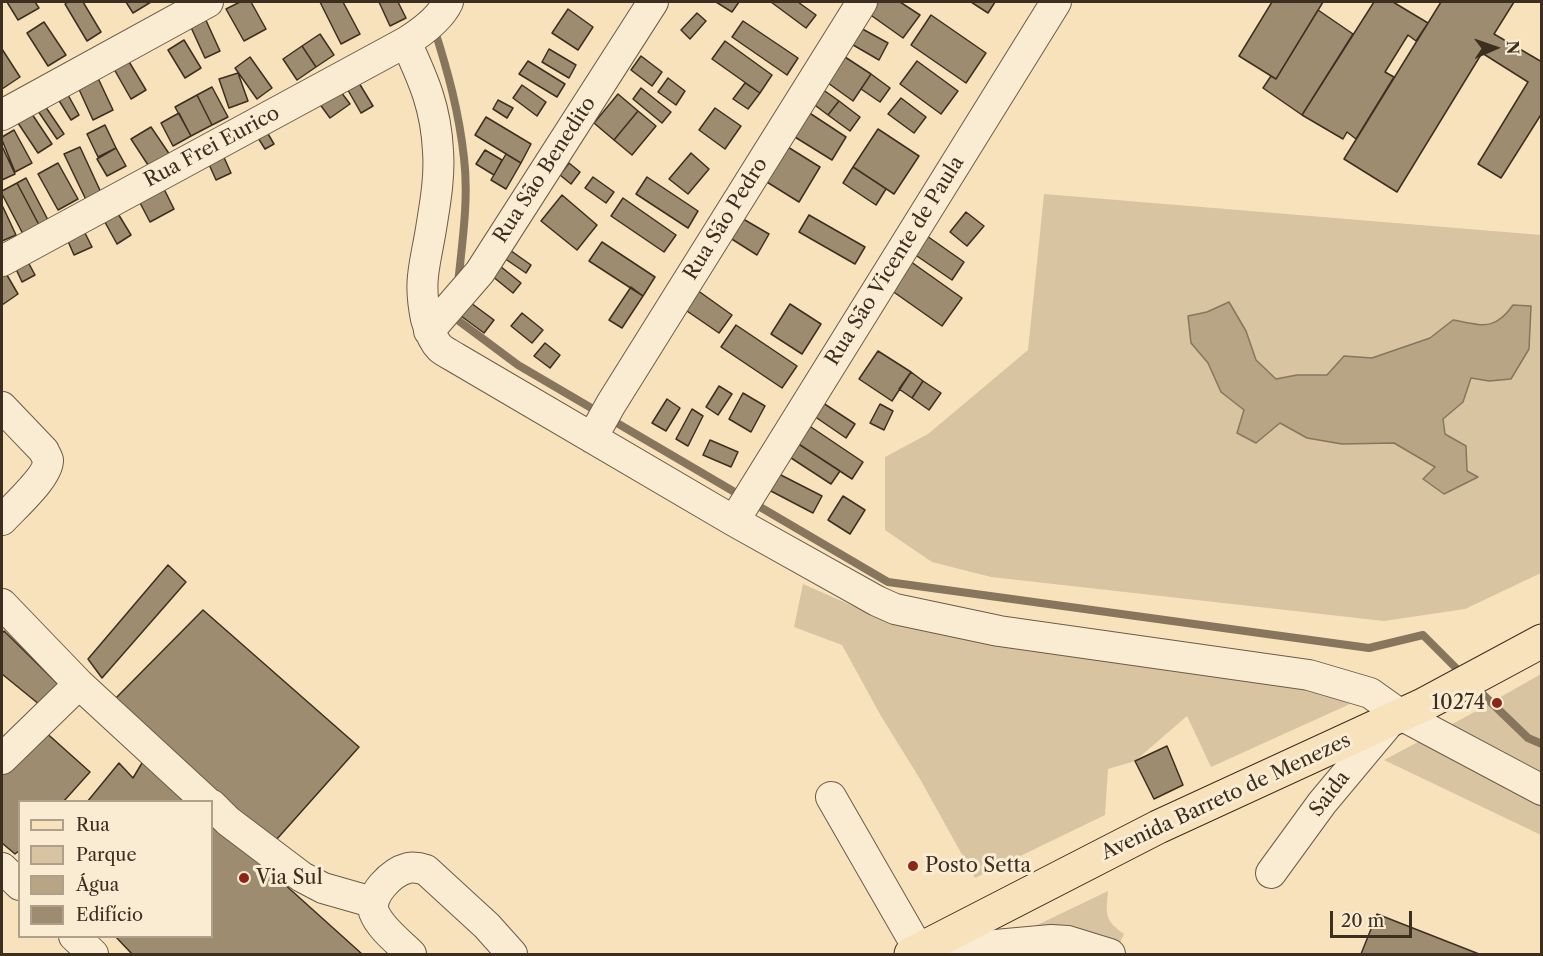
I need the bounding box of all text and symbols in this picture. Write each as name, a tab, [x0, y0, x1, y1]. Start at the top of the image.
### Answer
north arrow	[1465, 18, 1525, 78]
text: N	[1503, 40, 1523, 55]
street label: Rua São Benedito	[489, 92, 601, 248]
street label: Rua Frei Eurico	[140, 101, 284, 193]
street label: Rua São Vicente de Paula	[821, 152, 969, 370]
street label: Rua São Pedro	[679, 154, 773, 284]
place label: 10274	[1432, 691, 1485, 715]
marker: 10274	[1490, 696, 1504, 710]
street label: Avenida Barreto de Menezes	[1098, 729, 1354, 865]
street label: Saida	[1305, 766, 1355, 822]
legend	[18, 800, 213, 938]
text: Rua	[76, 814, 110, 836]
text: Parque	[76, 844, 137, 866]
place label: Posto Setta	[925, 854, 1031, 878]
marker: Posto Setta	[906, 859, 920, 873]
place label: Via Sul	[256, 866, 323, 890]
marker: Via Sul	[237, 871, 251, 885]
text: Água	[76, 874, 119, 896]
scale bar	[1333, 899, 1416, 937]
text: Edifício	[76, 904, 143, 926]
text: 20 m	[1341, 910, 1384, 932]

